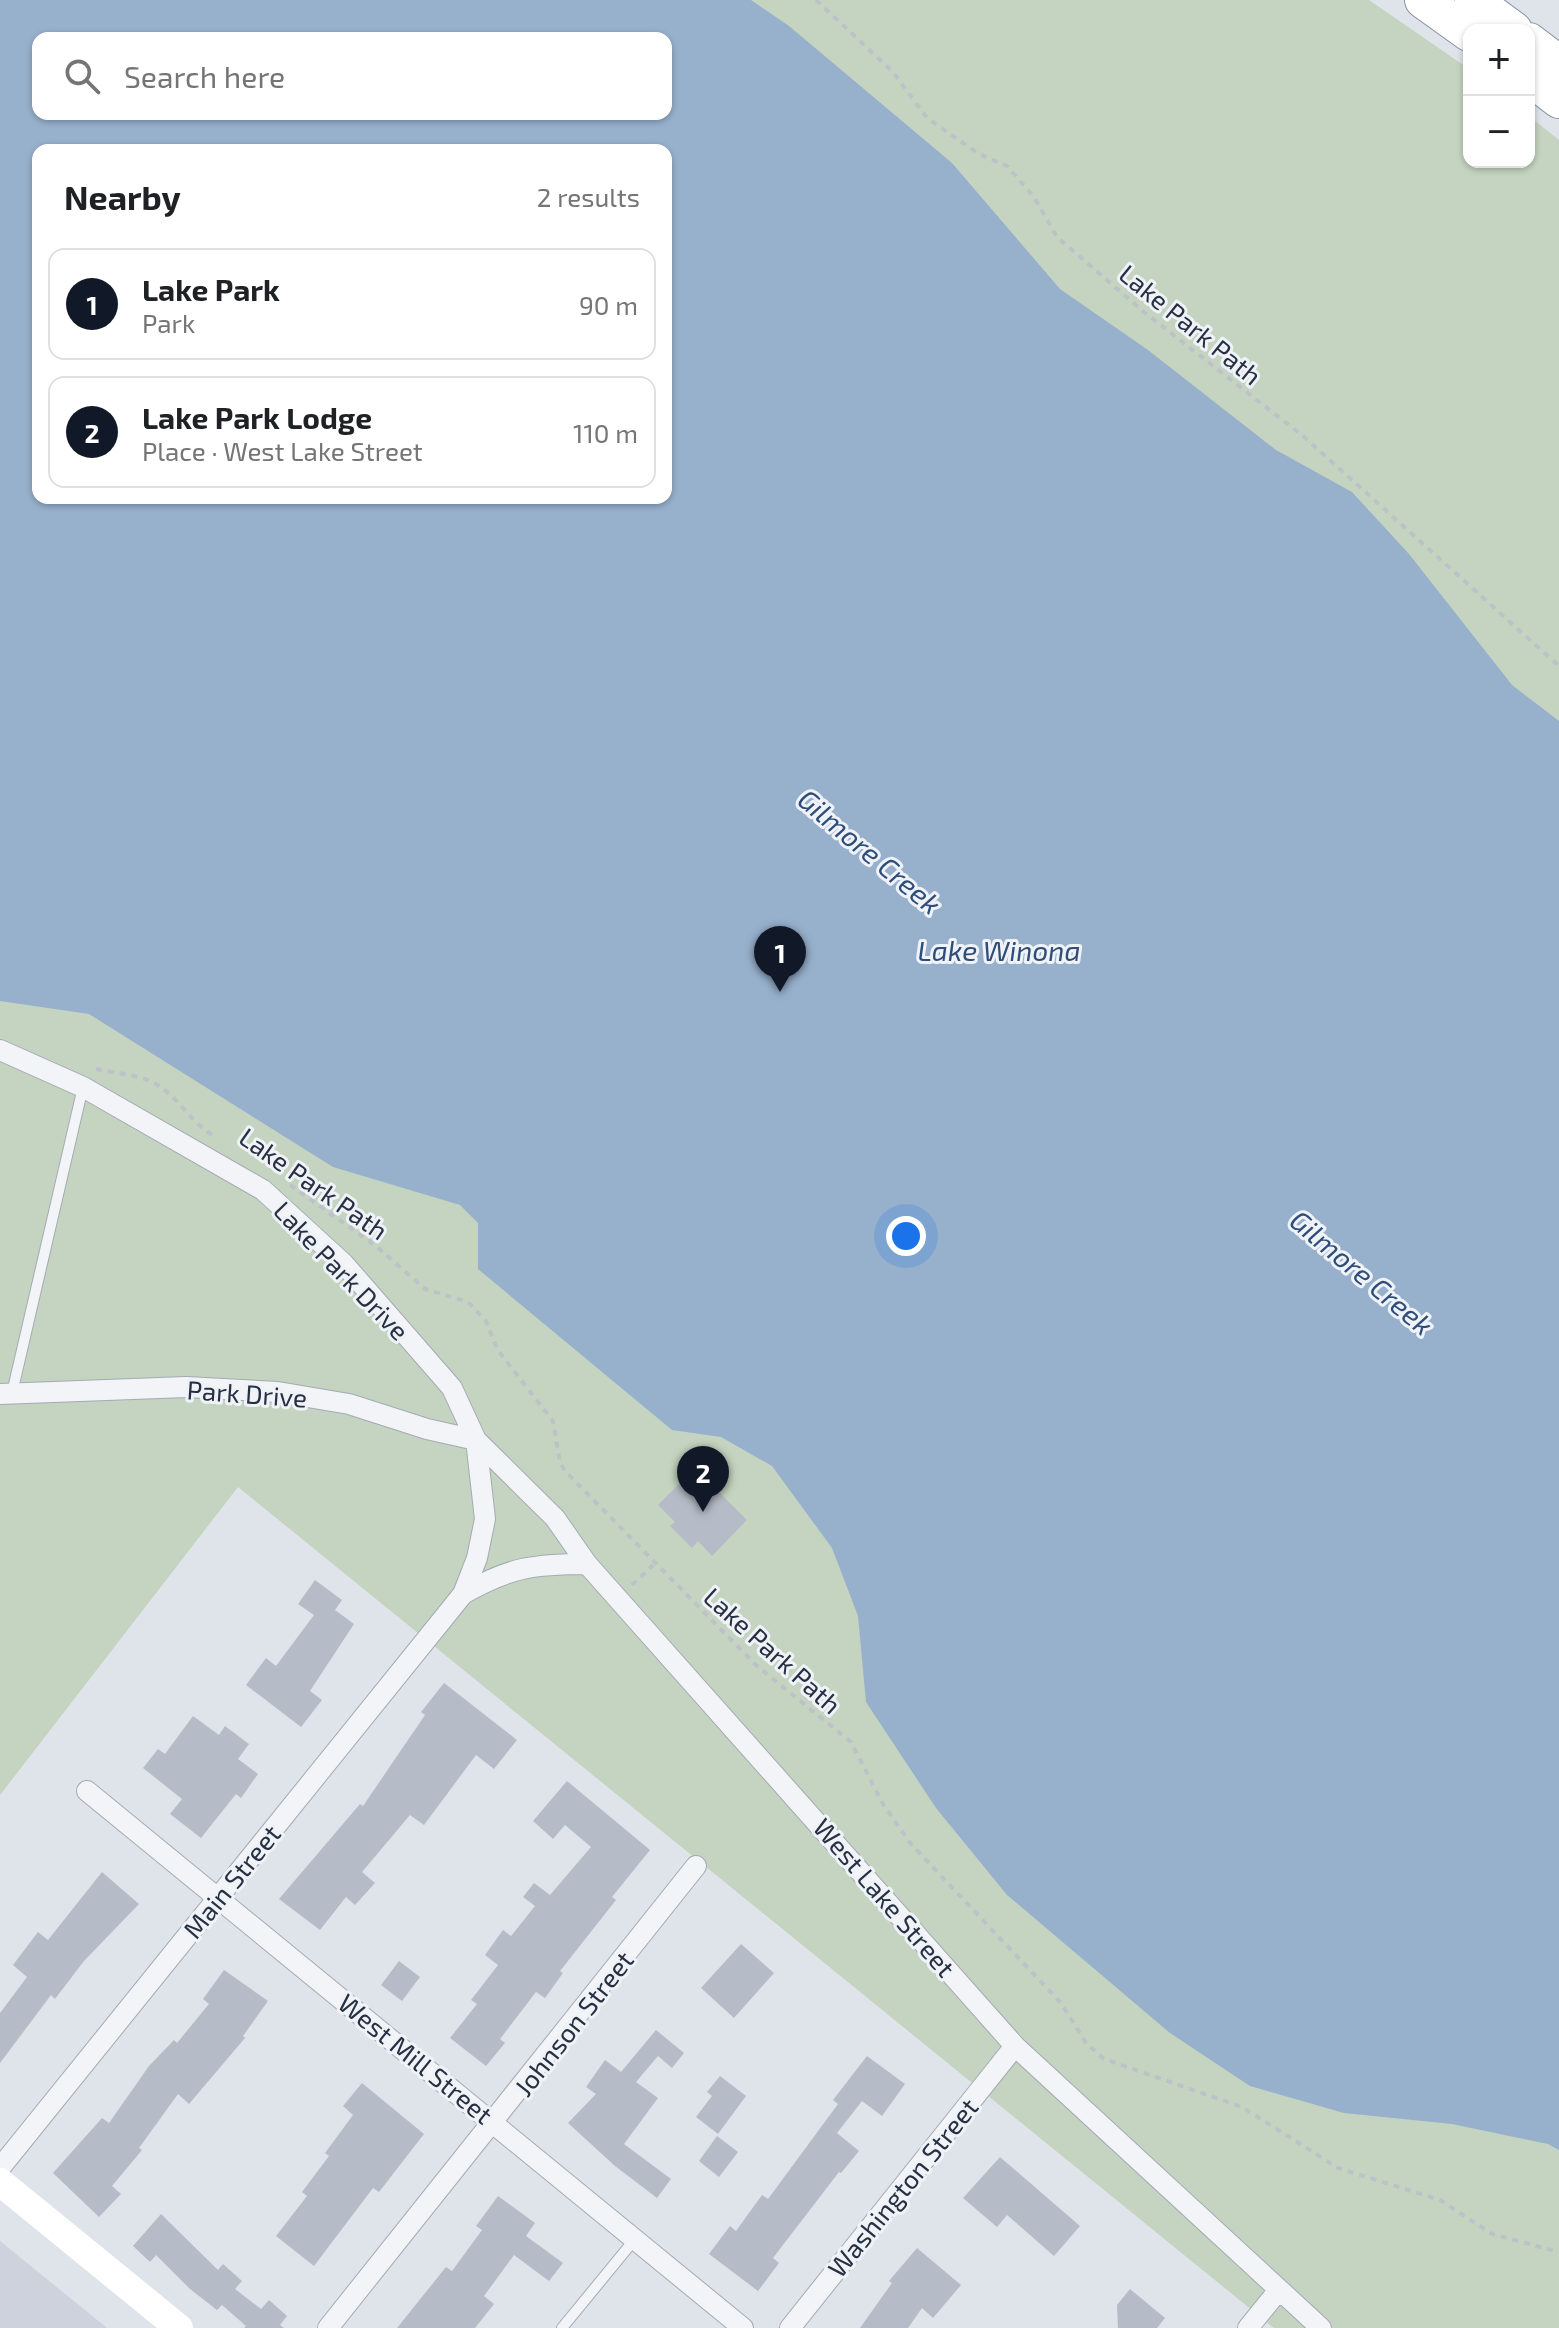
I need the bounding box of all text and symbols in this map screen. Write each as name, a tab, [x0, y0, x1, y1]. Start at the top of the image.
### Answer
map controls	[1463, 24, 1535, 168]
button: +	[1463, 24, 1535, 96]
search box	[32, 32, 672, 120]
icon: search	[60, 54, 104, 98]
text: Search here	[124, 58, 285, 94]
button: −	[1463, 96, 1535, 168]
text: Nearby	[64, 176, 181, 217]
text: 2 results	[537, 181, 640, 212]
street label: Lake Park Path	[1114, 257, 1268, 391]
text: Lake Park	[142, 271, 280, 307]
text: 1	[86, 289, 98, 320]
text: 90 m	[579, 289, 638, 320]
text: Park	[142, 307, 195, 338]
text: Lake Park Lodge	[142, 399, 372, 435]
text: 2	[84, 417, 100, 448]
text: 110 m	[573, 417, 638, 448]
text: Place · West Lake Street	[142, 435, 423, 466]
water label: Gilmore Creek	[792, 781, 948, 921]
pin: 1	[754, 926, 806, 992]
water label: Lake Winona	[917, 933, 1081, 967]
street label: Lake Park Path	[234, 1121, 394, 1245]
street label: Lake Park Drive	[268, 1194, 416, 1346]
water label: Gilmore Creek	[1284, 1202, 1440, 1342]
your location	[886, 1216, 926, 1256]
street label: Park Drive	[186, 1373, 308, 1413]
pin: 2	[677, 1446, 729, 1512]
street label: Lake Park Path	[698, 1580, 848, 1720]
street label: West Lake Street	[808, 1812, 962, 1983]
street label: Main Street	[176, 1818, 286, 1944]
street label: Johnson Street	[507, 1944, 639, 2101]
street label: West Mill Street	[333, 1986, 499, 2130]
street label: Washington Street	[820, 2091, 984, 2283]

